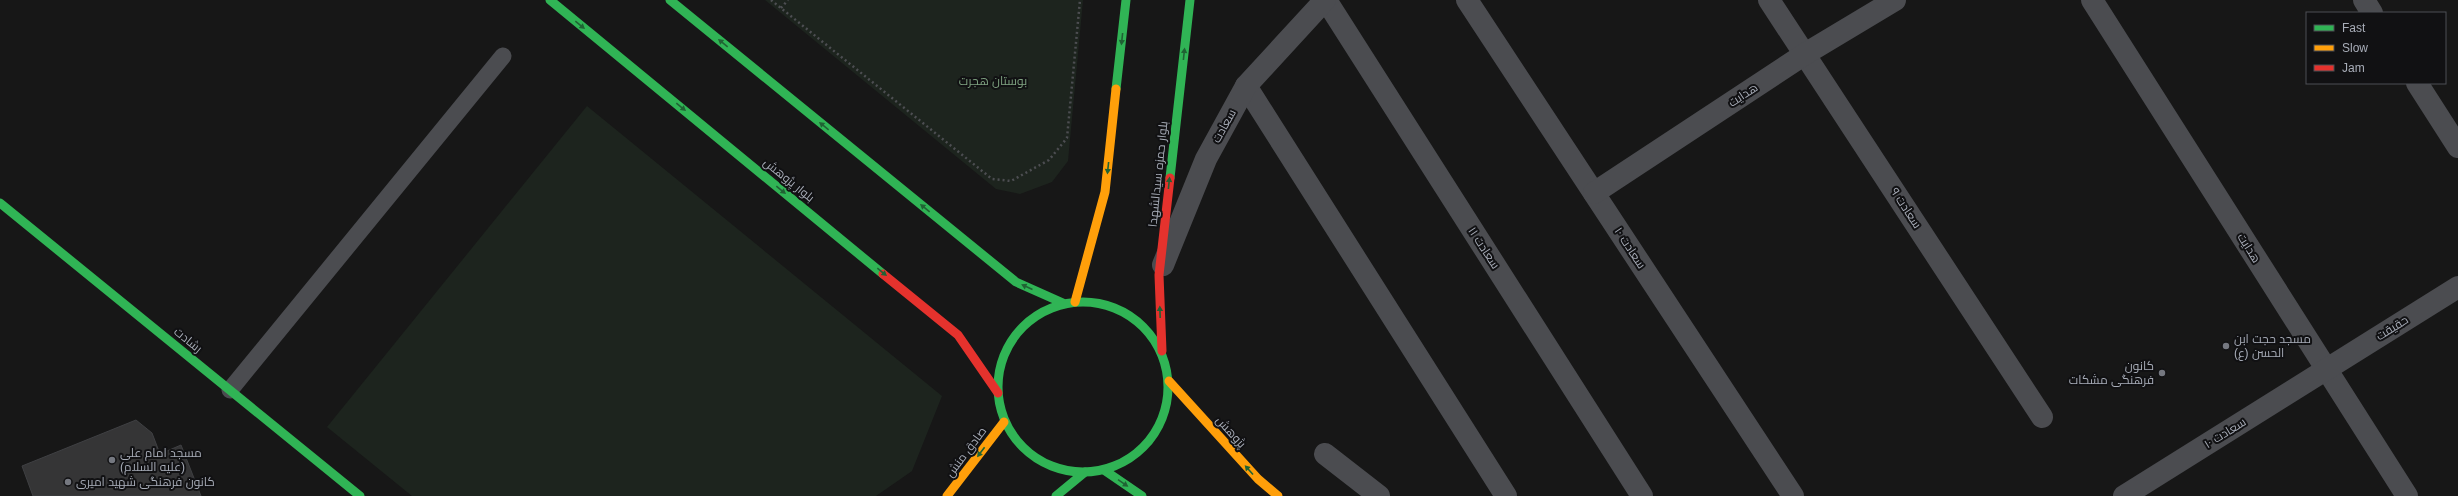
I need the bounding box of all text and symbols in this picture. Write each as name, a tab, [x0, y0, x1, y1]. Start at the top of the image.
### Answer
legend	[2306, 12, 2446, 84]
one-way arrow	[575, 20, 586, 29]
text: Fast	[2342, 21, 2366, 35]
one-way arrow	[1119, 33, 1125, 45]
one-way arrow	[718, 39, 729, 48]
text: Slow	[2342, 41, 2368, 55]
one-way arrow	[1181, 48, 1187, 60]
text: Jam	[2342, 61, 2365, 75]
park label: بوستان هجرت	[959, 74, 1027, 88]
street label: هدایت	[1726, 80, 1760, 110]
one-way arrow	[675, 103, 686, 112]
street label: سعادت	[1209, 107, 1239, 145]
street label: بلوار حمزه سیدالشهدا	[1145, 120, 1171, 228]
one-way arrow	[819, 121, 829, 130]
street label: بلوار پژوهش	[759, 155, 817, 206]
one-way arrow	[1104, 162, 1111, 174]
one-way arrow	[1166, 177, 1173, 189]
one-way arrow	[776, 185, 787, 194]
street label: سعادت ۹	[1888, 185, 1924, 231]
one-way arrow	[919, 203, 930, 212]
street label: سعادت ۱۱	[1465, 224, 1503, 272]
street label: سعادت ۱۰	[1611, 225, 1649, 271]
street label: هدایت	[2235, 231, 2263, 265]
one-way arrow	[877, 268, 887, 276]
one-way arrow	[1021, 284, 1033, 290]
one-way arrow	[1157, 306, 1164, 318]
street label: حقیقت	[2373, 313, 2411, 343]
street label: رشادت	[171, 325, 205, 355]
place label: مسجد حجت ابن الحسن (ع)	[2234, 332, 2311, 361]
marker: مسجد حجت ابن الحسن (ع)	[2221, 341, 2231, 351]
place label: کانون فرهنگی مشکات	[2069, 359, 2154, 387]
marker: کانون فرهنگی مشکات	[2157, 368, 2167, 378]
street label: پژوهش	[1212, 413, 1249, 453]
street label: سعادت ۱۰	[2202, 415, 2248, 451]
street label: صادق منش	[943, 424, 989, 480]
place label: مسجد امام علی (علیه السلام)	[120, 446, 202, 475]
one-way arrow	[976, 447, 985, 458]
marker: مسجد امام علی (علیه السلام)	[107, 455, 117, 465]
one-way arrow	[1245, 465, 1254, 475]
place label: کانون فرهنگی شهید امیری	[76, 475, 215, 489]
marker: کانون فرهنگی شهید امیری	[63, 477, 73, 487]
one-way arrow	[1118, 479, 1128, 487]

